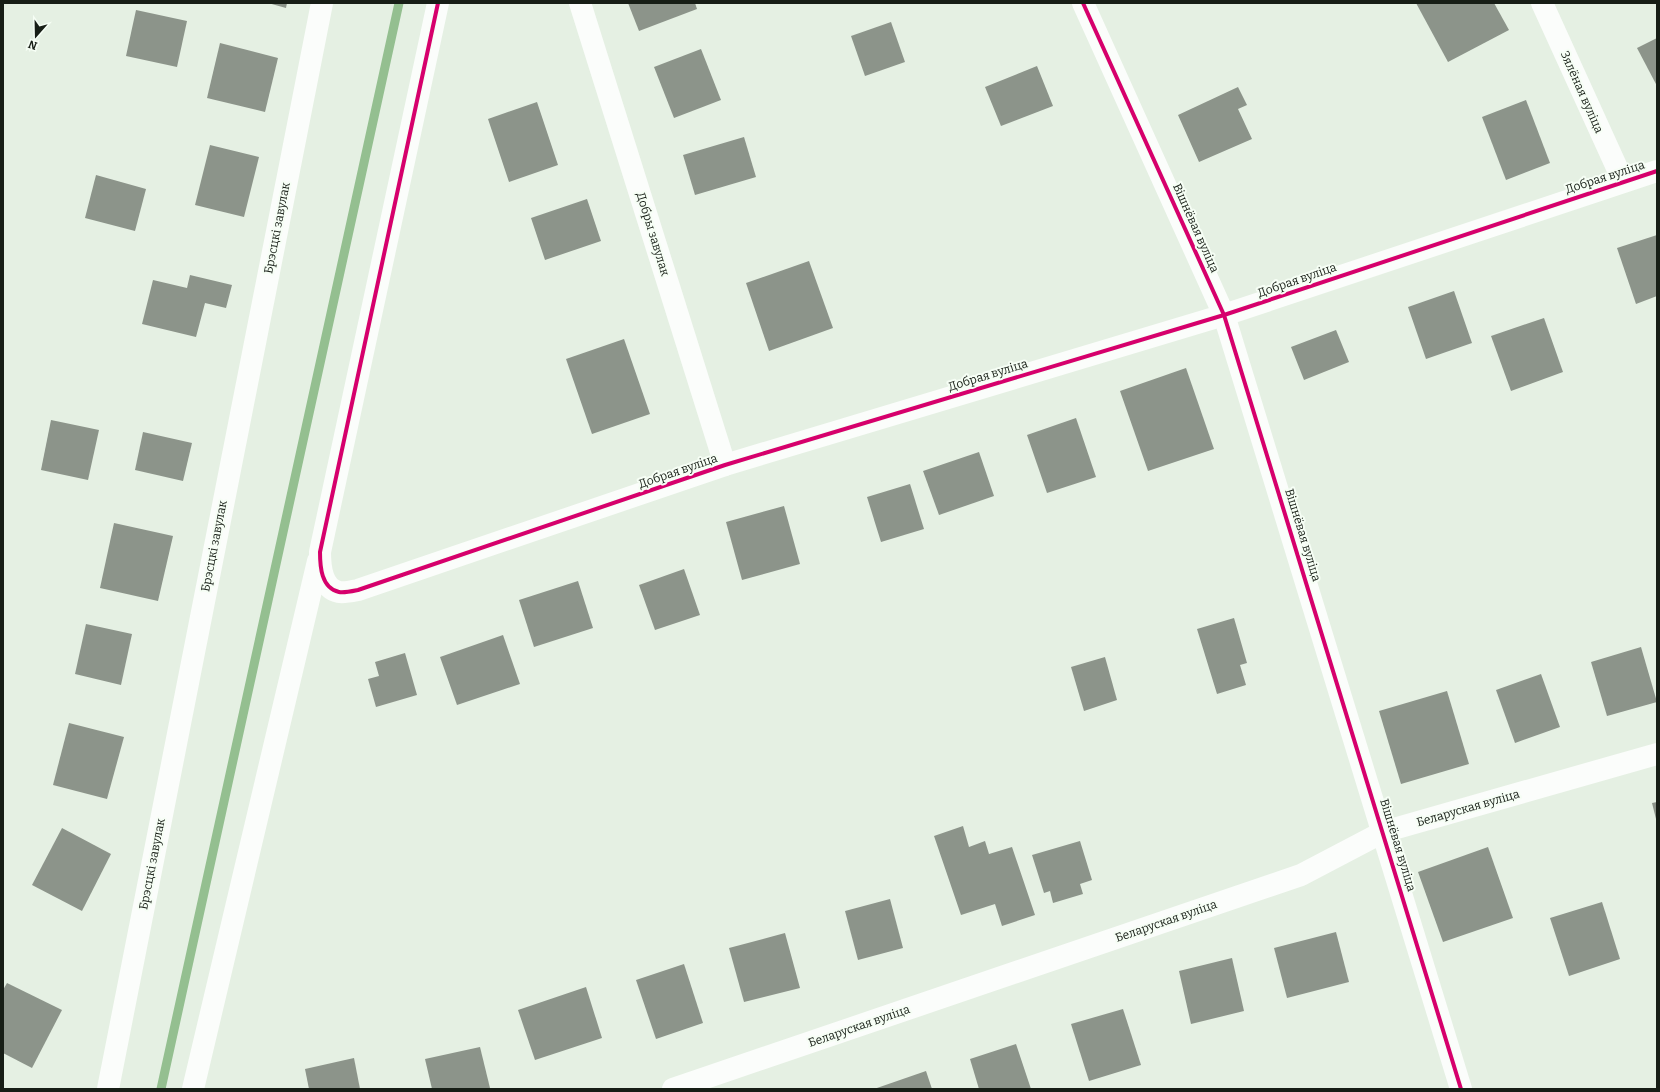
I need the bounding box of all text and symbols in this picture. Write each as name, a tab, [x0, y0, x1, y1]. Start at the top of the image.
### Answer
north arrow	[16, 16, 56, 56]
text: N	[26, 37, 39, 52]
street label: Зялёная вуліца	[1558, 49, 1607, 136]
street label: Добрая вуліца	[1564, 157, 1647, 196]
street label: Брэсцкі завулак	[261, 181, 293, 275]
street label: Вішнёвая вуліца	[1170, 181, 1222, 275]
street label: Добры завулак	[634, 190, 672, 278]
street label: Добрая вуліца	[1256, 260, 1339, 300]
street label: Добрая вуліца	[947, 356, 1030, 394]
street label: Добрая вуліца	[637, 451, 720, 491]
street label: Вішнёвая вуліца	[1282, 487, 1324, 583]
street label: Брэсцкі завулак	[198, 499, 230, 593]
street label: Беларуская вуліца	[1415, 786, 1521, 829]
street label: Вішнёвая вуліца	[1377, 797, 1419, 893]
street label: Брэсцкі завулак	[136, 817, 168, 911]
street label: Беларуская вуліца	[1113, 897, 1219, 945]
street label: Беларуская вуліца	[806, 1002, 912, 1050]

